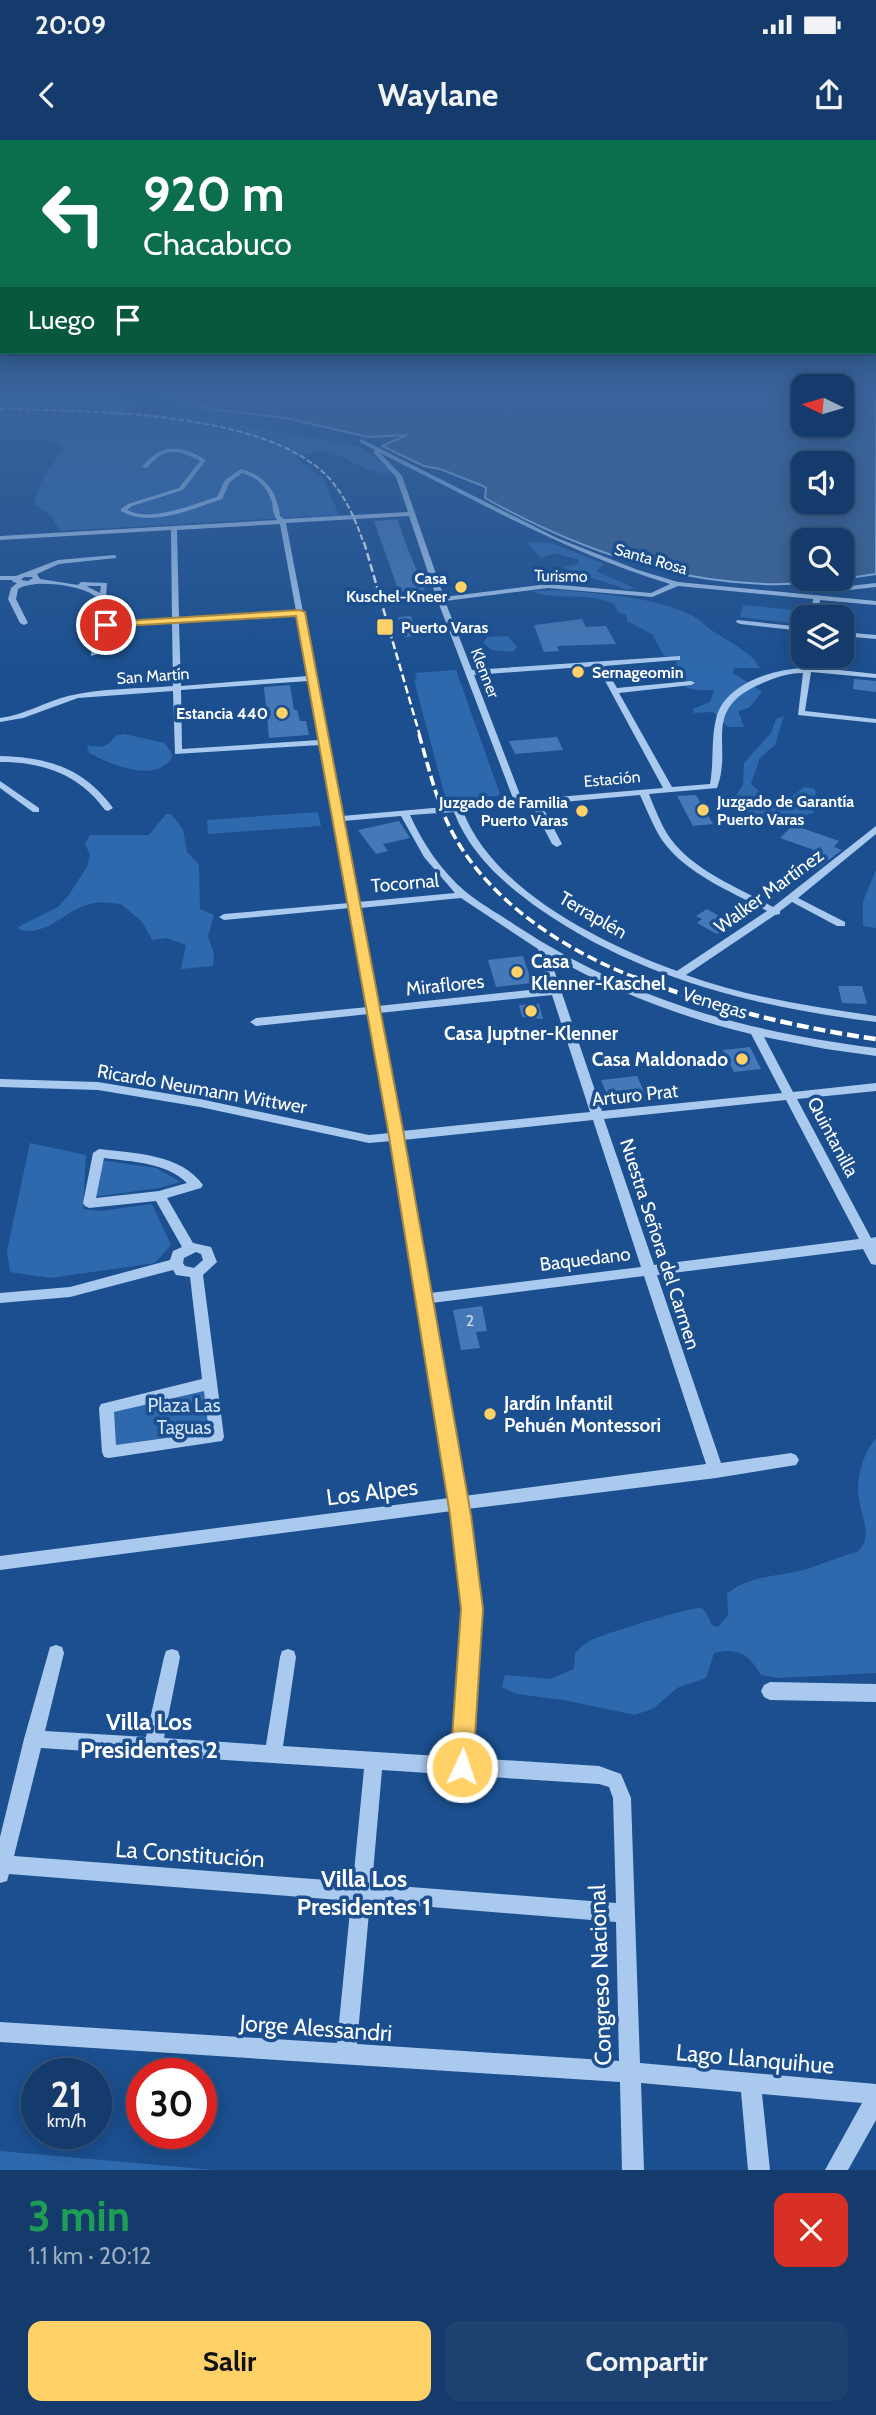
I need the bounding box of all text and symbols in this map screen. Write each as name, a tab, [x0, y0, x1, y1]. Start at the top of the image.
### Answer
text: 20:09	[35, 9, 106, 41]
text: Waylane	[378, 75, 498, 114]
icon: back	[28, 76, 66, 114]
icon: share	[810, 76, 848, 114]
text: 920 m	[143, 164, 285, 223]
icon: left	[28, 168, 119, 259]
text: Chacabuco	[143, 224, 292, 263]
icon: arrive	[109, 301, 147, 339]
text: Luego	[28, 304, 95, 336]
north arrow	[791, 374, 854, 438]
map controls	[791, 374, 854, 668]
button: sound	[791, 451, 854, 514]
button: search	[791, 528, 854, 591]
street label: Santa Rosa	[612, 540, 690, 579]
street label: Turismo	[534, 566, 588, 586]
place label: Casa Kuschel-Kneer	[346, 569, 448, 606]
marker: Casa Kuschel-Kneer	[453, 579, 469, 595]
pin	[76, 595, 136, 655]
button: layers	[791, 605, 854, 668]
icon: arrive	[87, 606, 125, 644]
marker: Puerto Varas	[375, 617, 395, 637]
place label: Puerto Varas	[401, 618, 488, 637]
street label: Klenner	[467, 645, 504, 702]
place label: Sernageomin	[592, 663, 684, 682]
street label: San Martín	[116, 664, 190, 688]
marker: Sernageomin	[570, 664, 586, 680]
place label: Estancia 440	[176, 704, 268, 723]
marker: Estancia 440	[274, 705, 290, 721]
street label: Estación	[583, 767, 641, 791]
place label: Juzgado de Garantía Puerto Varas	[716, 792, 854, 829]
place label: Juzgado de Familia Puerto Varas	[438, 793, 568, 830]
marker: Juzgado de Garantía Puerto Varas	[695, 802, 711, 818]
marker: Juzgado de Familia Puerto Varas	[574, 803, 590, 819]
street label: Walker Martínez	[710, 844, 828, 938]
street label: Tocornal	[370, 869, 441, 897]
street label: Terraplén	[555, 886, 631, 944]
place label: Casa Klenner-Kaschel	[531, 950, 666, 995]
marker: Casa Klenner-Kaschel	[509, 964, 525, 980]
street label: Miraflores	[405, 969, 485, 1001]
street label: Venegas	[680, 982, 751, 1024]
marker: Casa Juptner-Klenner	[523, 1003, 539, 1019]
place label: Casa Juptner-Klenner	[444, 1022, 619, 1045]
place label: Casa Maldonado	[592, 1048, 728, 1071]
marker: Casa Maldonado	[734, 1051, 750, 1067]
street label: Ricardo Neumann Wittwer	[95, 1059, 309, 1119]
street label: Arturo Prat	[591, 1079, 680, 1111]
street label: Quintanilla	[802, 1093, 864, 1181]
street label: Nuestra Señora del Carmen	[615, 1136, 705, 1352]
street label: Baquedano	[538, 1242, 632, 1276]
house number: 2	[466, 1311, 474, 1330]
place label: Jardín Infantil Pehuén Montessori	[503, 1392, 661, 1437]
park label: Plaza Las Taguas	[147, 1394, 221, 1439]
marker: Jardín Infantil Pehuén Montessori	[482, 1406, 498, 1422]
street label: Los Alpes	[325, 1472, 419, 1512]
district label: Villa Los Presidentes 2	[80, 1707, 218, 1764]
position arrow	[425, 1730, 499, 1804]
street label: La Constitución	[114, 1835, 266, 1873]
district label: Villa Los Presidentes 1	[297, 1864, 431, 1921]
street label: Congreso Nacional	[583, 1883, 617, 2066]
street label: Jorge Alessandri	[238, 2009, 393, 2047]
street label: Lago Llanquihue	[675, 2038, 835, 2080]
speed limit sign: 30	[126, 2058, 217, 2149]
text: 21	[51, 2073, 82, 2116]
text: km/h	[47, 2110, 86, 2132]
text: 3 min	[28, 2190, 130, 2242]
button: close	[774, 2193, 848, 2267]
text: 1.1 km · 20:12	[28, 2242, 151, 2270]
button: Salir	[28, 2321, 431, 2401]
button: Compartir	[445, 2321, 848, 2401]

